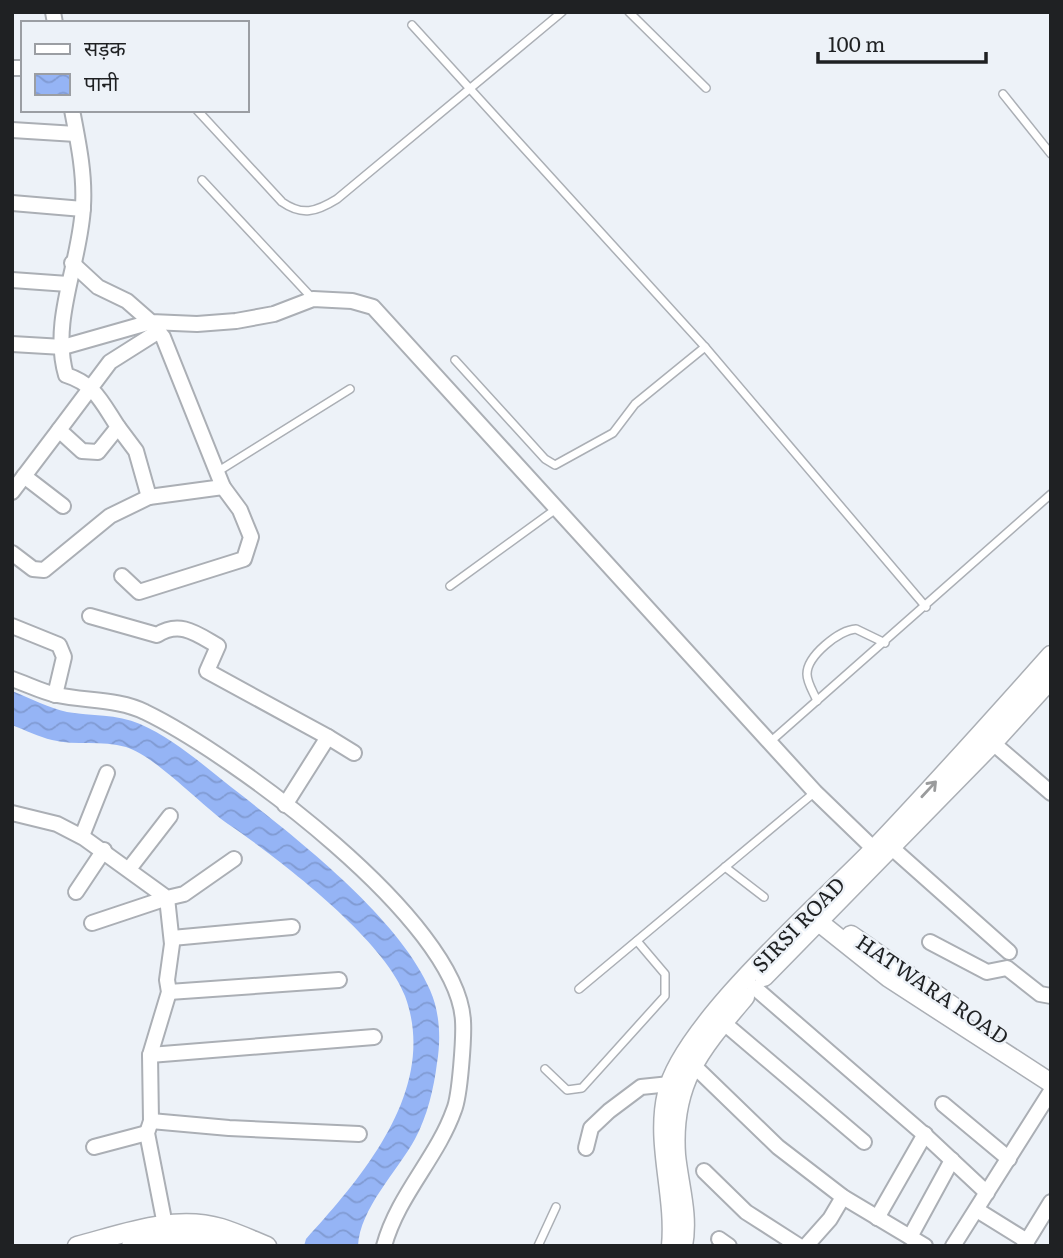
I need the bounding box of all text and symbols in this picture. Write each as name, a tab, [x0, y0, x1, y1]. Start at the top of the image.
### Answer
legend	[21, 21, 248, 112]
scale bar	[818, 21, 986, 65]
text: 100 m	[828, 27, 885, 58]
text: सड़क	[84, 31, 126, 62]
text: पानी	[84, 66, 119, 97]
one-way arrow	[921, 780, 937, 798]
street label: SIRSI ROAD	[744, 868, 851, 978]
street label: HATWARA ROAD	[851, 925, 1016, 1051]

